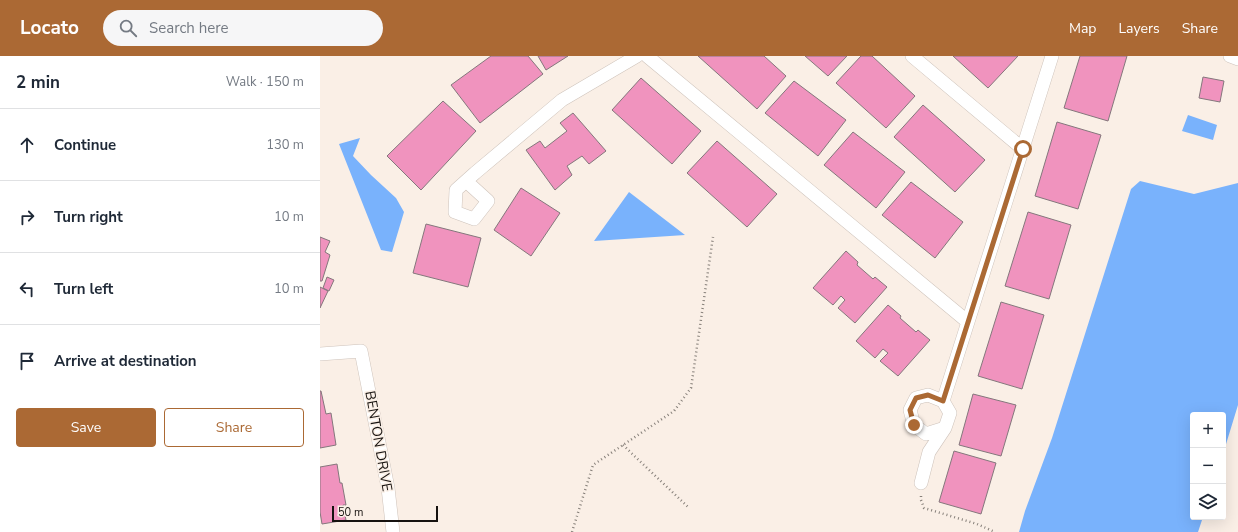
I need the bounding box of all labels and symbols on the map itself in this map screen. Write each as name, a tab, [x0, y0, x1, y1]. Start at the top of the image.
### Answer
route start	[1014, 140, 1032, 158]
street label: BENTON DRIVE	[360, 389, 397, 493]
route end	[905, 416, 923, 434]
scale bar	[332, 504, 438, 523]

